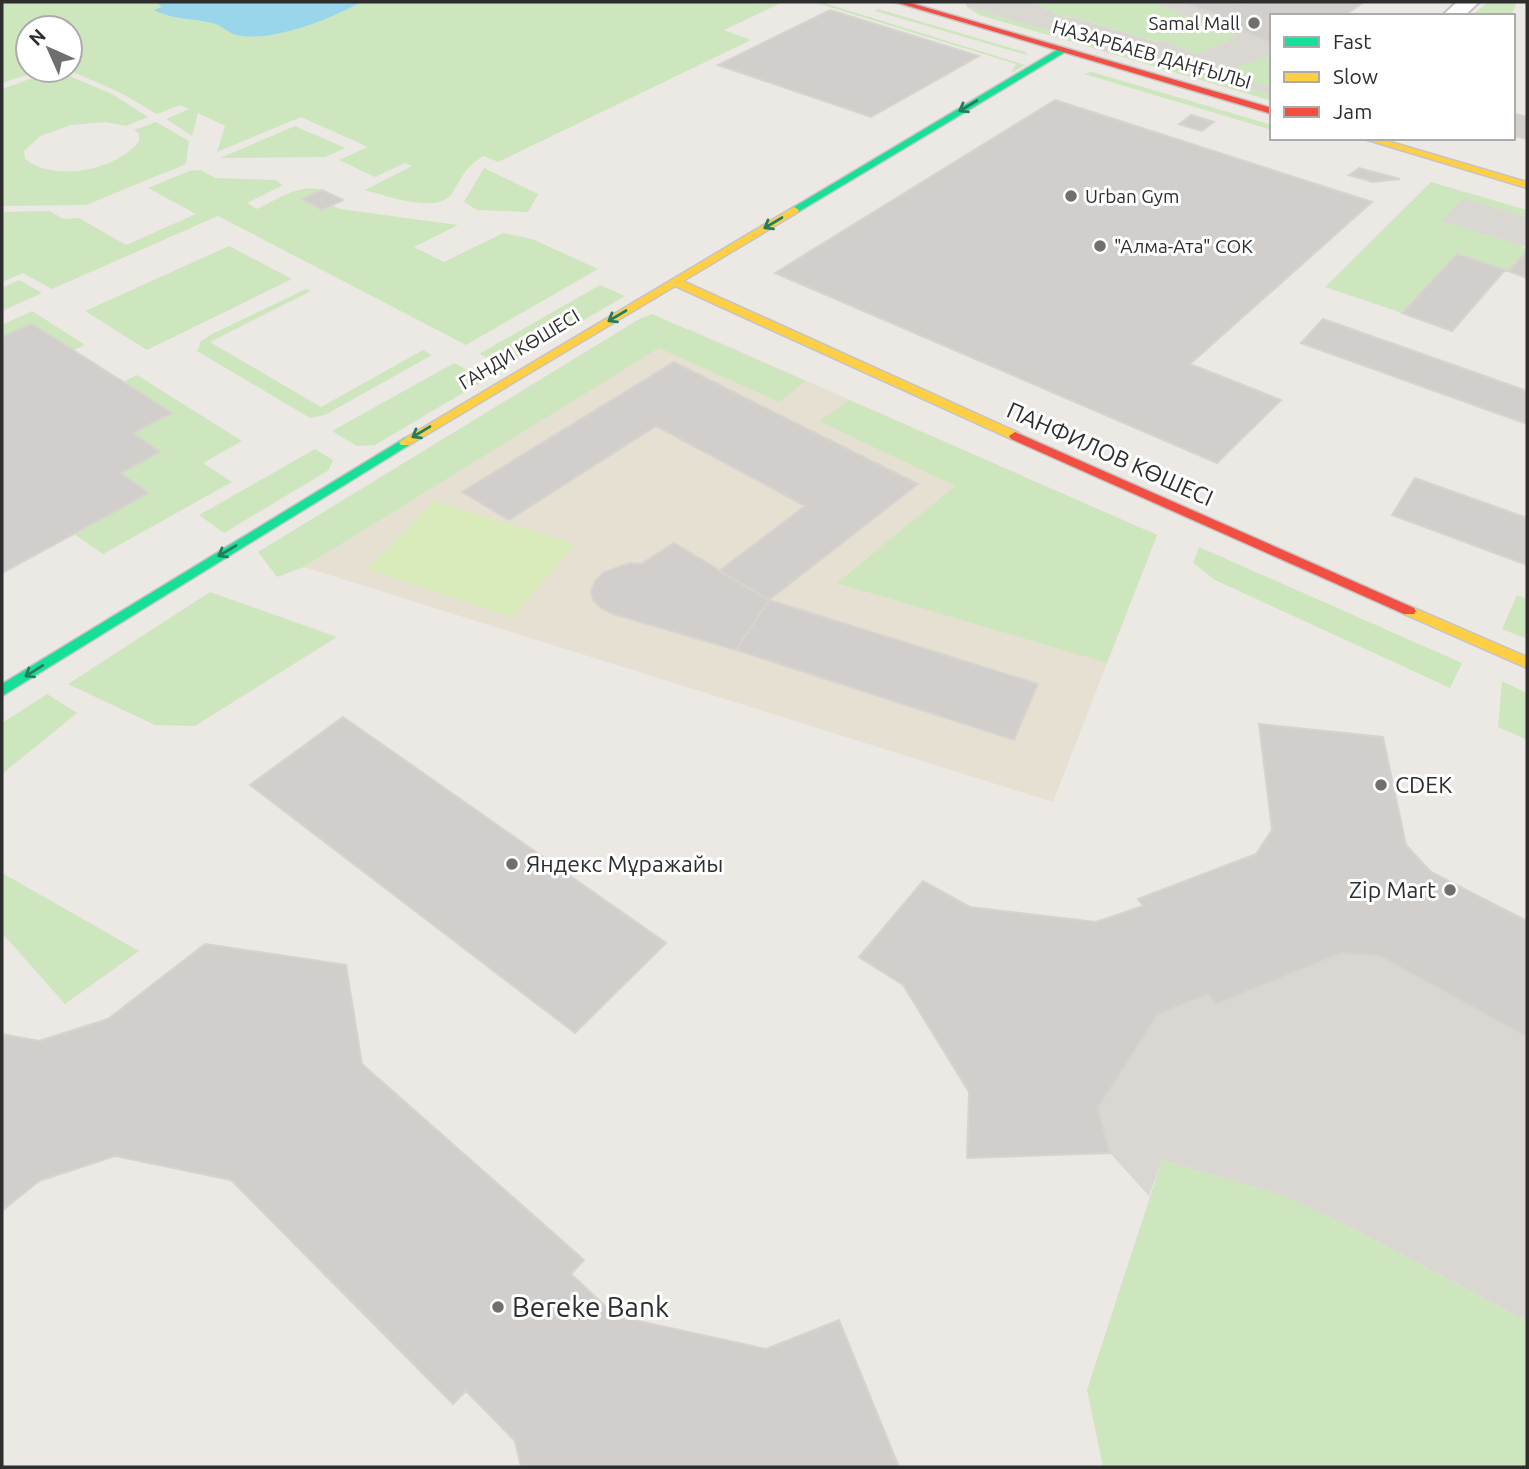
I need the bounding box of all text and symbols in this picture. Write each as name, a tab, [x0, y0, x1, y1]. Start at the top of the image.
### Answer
place label: Samal Mall	[1149, 12, 1240, 34]
north arrow	[14, 14, 84, 84]
legend	[1270, 14, 1515, 140]
street label: НАЗАРБАЕВ ДАҢҒЫЛЫ	[1050, 15, 1254, 93]
marker: Samal Mall	[1246, 15, 1262, 31]
text: N	[24, 24, 50, 50]
text: Fast	[1333, 29, 1371, 53]
text: Slow	[1333, 64, 1378, 88]
one-way arrow	[959, 99, 979, 113]
text: Jam	[1333, 99, 1372, 123]
place label: Urban Gym	[1085, 185, 1179, 207]
marker: Urban Gym	[1063, 188, 1079, 204]
one-way arrow	[764, 217, 784, 231]
place label: "Алма-Ата" СОК	[1114, 235, 1253, 257]
marker: "Алма-Ата" СОК	[1092, 238, 1108, 254]
street label: ГАНДИ КӨШЕСІ	[455, 304, 583, 394]
one-way arrow	[607, 309, 627, 323]
street label: ПАНФИЛОВ КӨШЕСІ	[1003, 397, 1217, 510]
one-way arrow	[412, 426, 432, 440]
one-way arrow	[218, 543, 237, 558]
one-way arrow	[24, 664, 44, 678]
place label: CDEK	[1395, 772, 1452, 797]
marker: CDEK	[1373, 777, 1389, 793]
place label: Яндекс Мұражайы	[526, 851, 723, 876]
marker: Яндекс Мұражайы	[504, 856, 520, 872]
place label: Zip Mart	[1349, 877, 1436, 902]
marker: Zip Mart	[1442, 882, 1458, 898]
place label: Bereke Bank	[512, 1291, 669, 1322]
marker: Bereke Bank	[490, 1299, 506, 1315]

